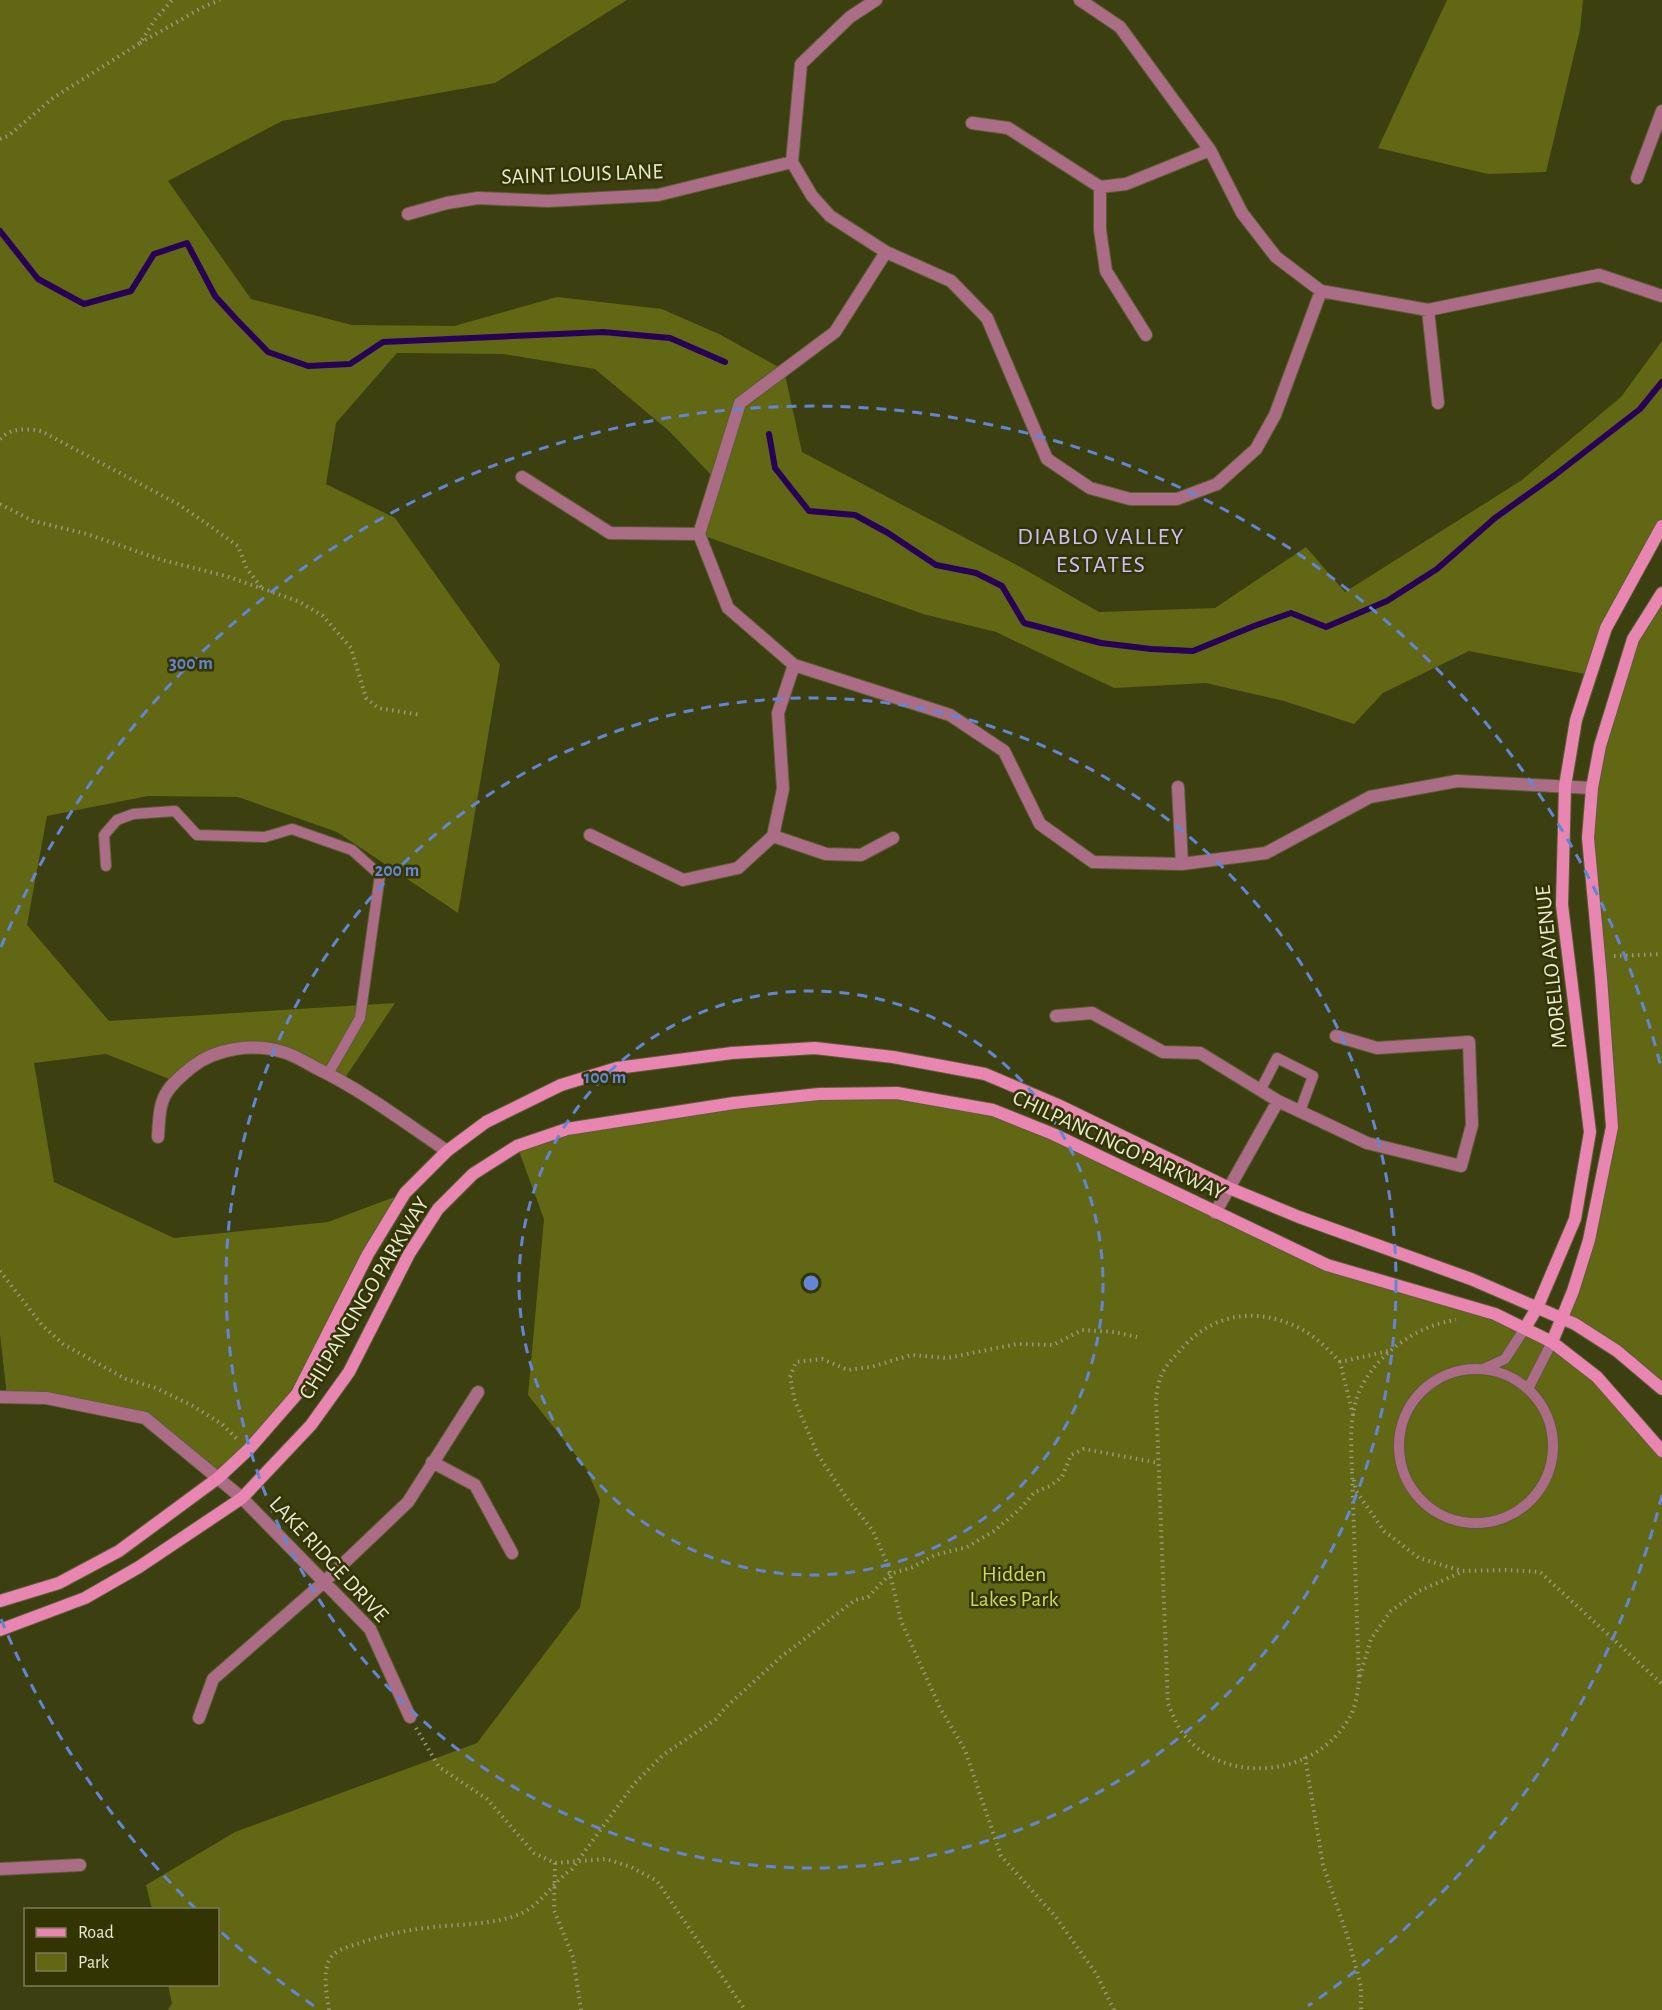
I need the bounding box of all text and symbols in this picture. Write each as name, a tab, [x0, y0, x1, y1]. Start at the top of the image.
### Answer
street label: SAINT LOUIS LANE	[501, 160, 664, 188]
district label: DIABLO VALLEY ESTATES	[1017, 525, 1185, 577]
text: 300 m	[169, 655, 213, 673]
text: 200 m	[375, 862, 419, 880]
street label: MORELLO AVENUE	[1531, 884, 1571, 1050]
text: 100 m	[584, 1069, 626, 1087]
street label: CHILPANCINGO PARKWAY	[1009, 1086, 1229, 1204]
street label: CHILPANCINGO PARKWAY	[295, 1193, 433, 1403]
centre of rings	[801, 1273, 821, 1293]
street label: LAKE RIDGE DRIVE	[265, 1492, 393, 1626]
park label: Hidden Lakes Park	[970, 1563, 1058, 1610]
legend	[24, 1908, 219, 1986]
text: Road	[78, 1924, 114, 1942]
text: Park	[78, 1954, 110, 1972]

